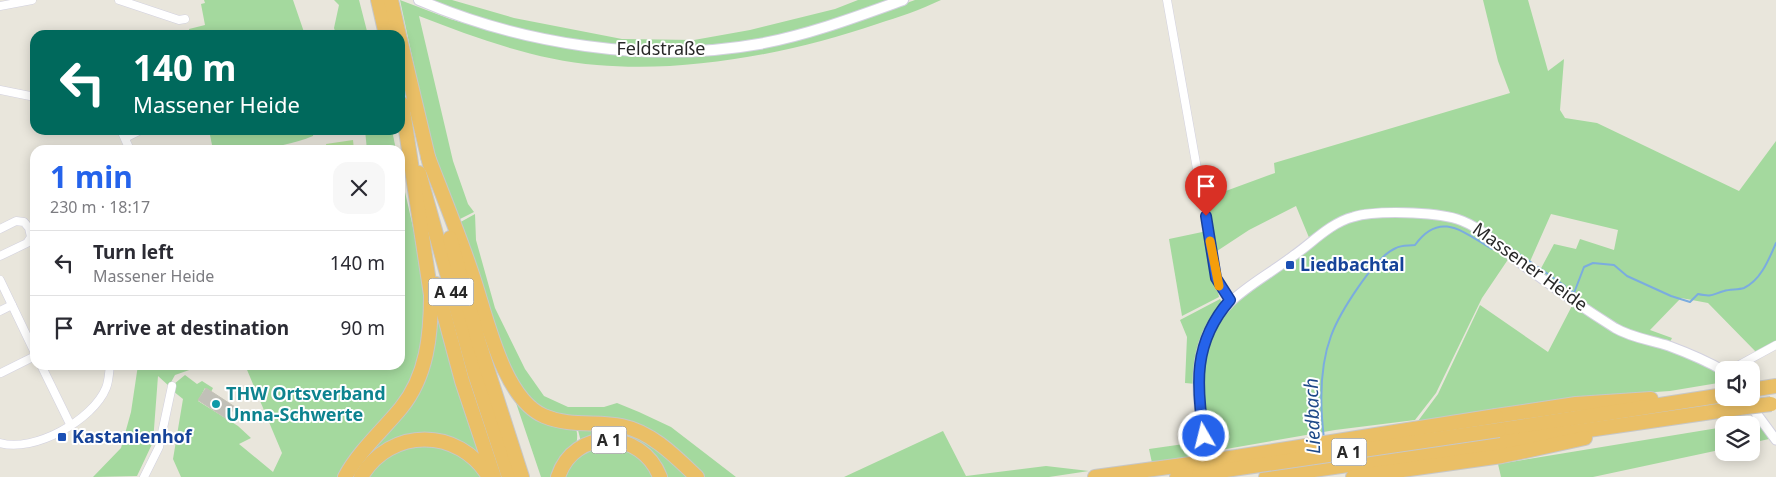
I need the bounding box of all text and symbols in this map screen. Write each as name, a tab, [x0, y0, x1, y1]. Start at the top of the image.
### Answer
street label: Feldstraße	[616, 36, 706, 60]
text: 140 m	[133, 44, 236, 91]
icon: left	[50, 50, 115, 115]
text: Massener Heide	[133, 89, 300, 119]
text: 1 min	[50, 156, 133, 197]
button: close	[333, 162, 385, 214]
pin	[1185, 165, 1227, 216]
icon: arrive	[1192, 172, 1220, 200]
text: 230 m · 18:17	[50, 196, 150, 218]
street label: Massener Heide	[1468, 216, 1593, 316]
text: Turn left	[93, 239, 174, 265]
icon: left	[50, 249, 78, 277]
text: 140 m	[330, 250, 385, 276]
place label: Liedbachtal	[1300, 252, 1405, 276]
marker: Liedbachtal	[1284, 259, 1296, 271]
text: Massener Heide	[93, 265, 214, 287]
road number: A 44	[428, 278, 474, 306]
icon: arrive	[50, 314, 78, 342]
text: Arrive at destination	[93, 315, 289, 341]
text: 90 m	[341, 315, 385, 341]
map controls	[1715, 361, 1760, 461]
button: sound	[1715, 361, 1760, 406]
water label: Liedbach	[1298, 378, 1326, 454]
place label: THW Ortsverband Unna-Schwerte	[226, 381, 386, 426]
marker: THW Ortsverband Unna-Schwerte	[210, 398, 222, 410]
position arrow	[1177, 409, 1229, 461]
button: layers	[1715, 416, 1760, 461]
place label: Kastanienhof	[72, 424, 193, 448]
road number: A 1	[592, 426, 626, 454]
marker: Kastanienhof	[56, 431, 68, 443]
road number: A 1	[1332, 438, 1366, 466]

